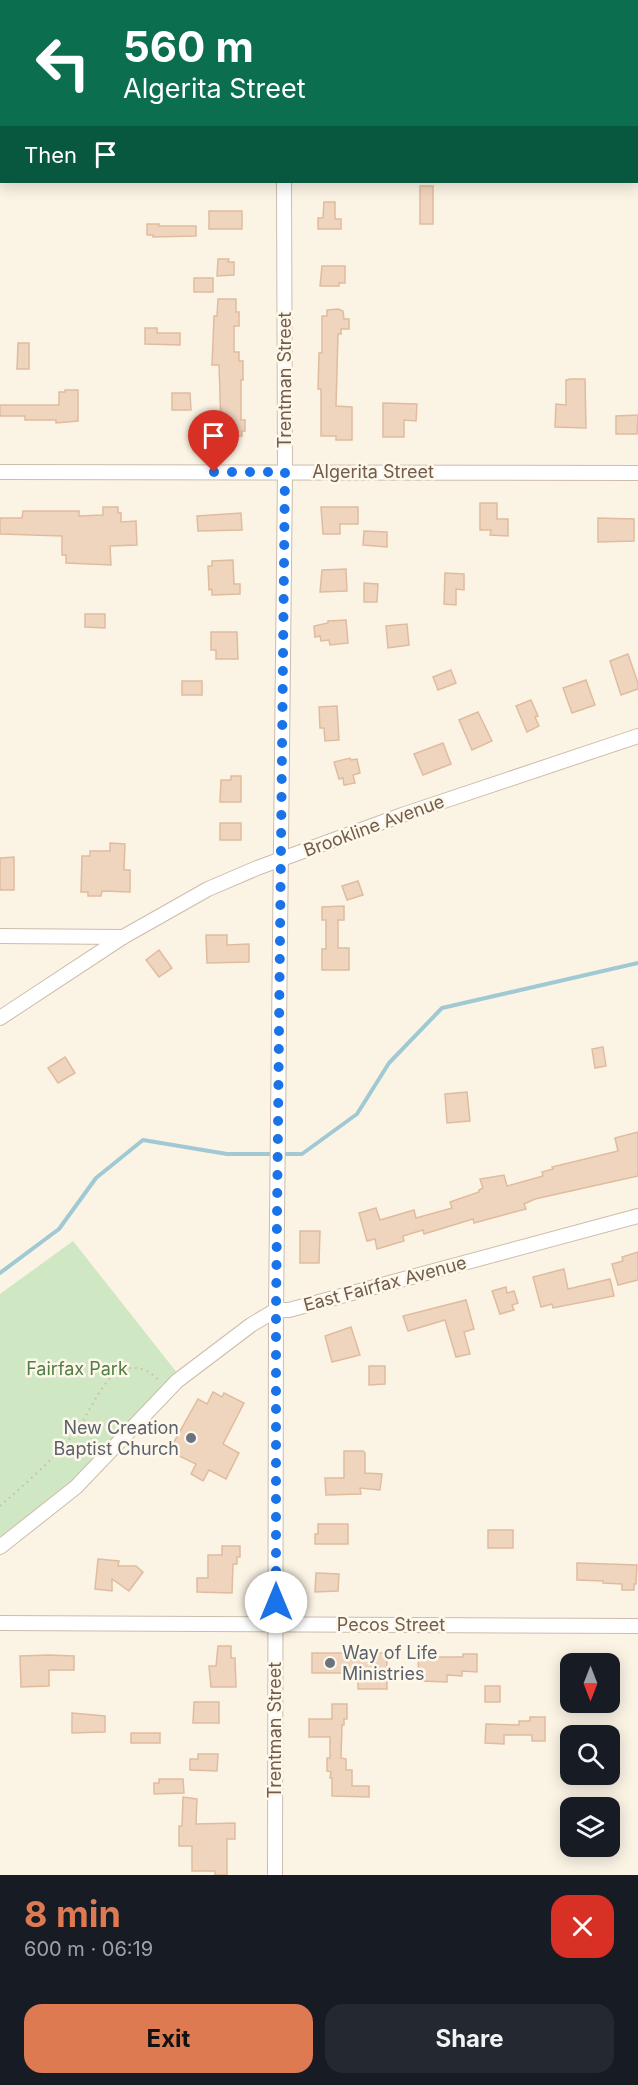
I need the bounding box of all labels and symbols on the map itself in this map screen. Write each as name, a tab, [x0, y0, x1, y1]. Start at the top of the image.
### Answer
street label: Trentman Street	[274, 312, 295, 448]
pin	[188, 410, 239, 472]
street label: Algerita Street	[312, 461, 434, 482]
street label: Brookline Avenue	[301, 790, 447, 861]
street label: East Fairfax Avenue	[301, 1252, 469, 1315]
park label: Fairfax Park	[26, 1358, 128, 1379]
place label: New Creation Baptist Church	[54, 1417, 179, 1459]
marker: New Creation Baptist Church	[184, 1431, 198, 1445]
position arrow	[244, 1570, 308, 1634]
street label: Pecos Street	[337, 1614, 445, 1635]
place label: Way of Life Ministries	[342, 1642, 438, 1684]
north arrow	[560, 1653, 620, 1713]
marker: Way of Life Ministries	[323, 1656, 337, 1670]
street label: Trentman Street	[264, 1662, 285, 1798]

